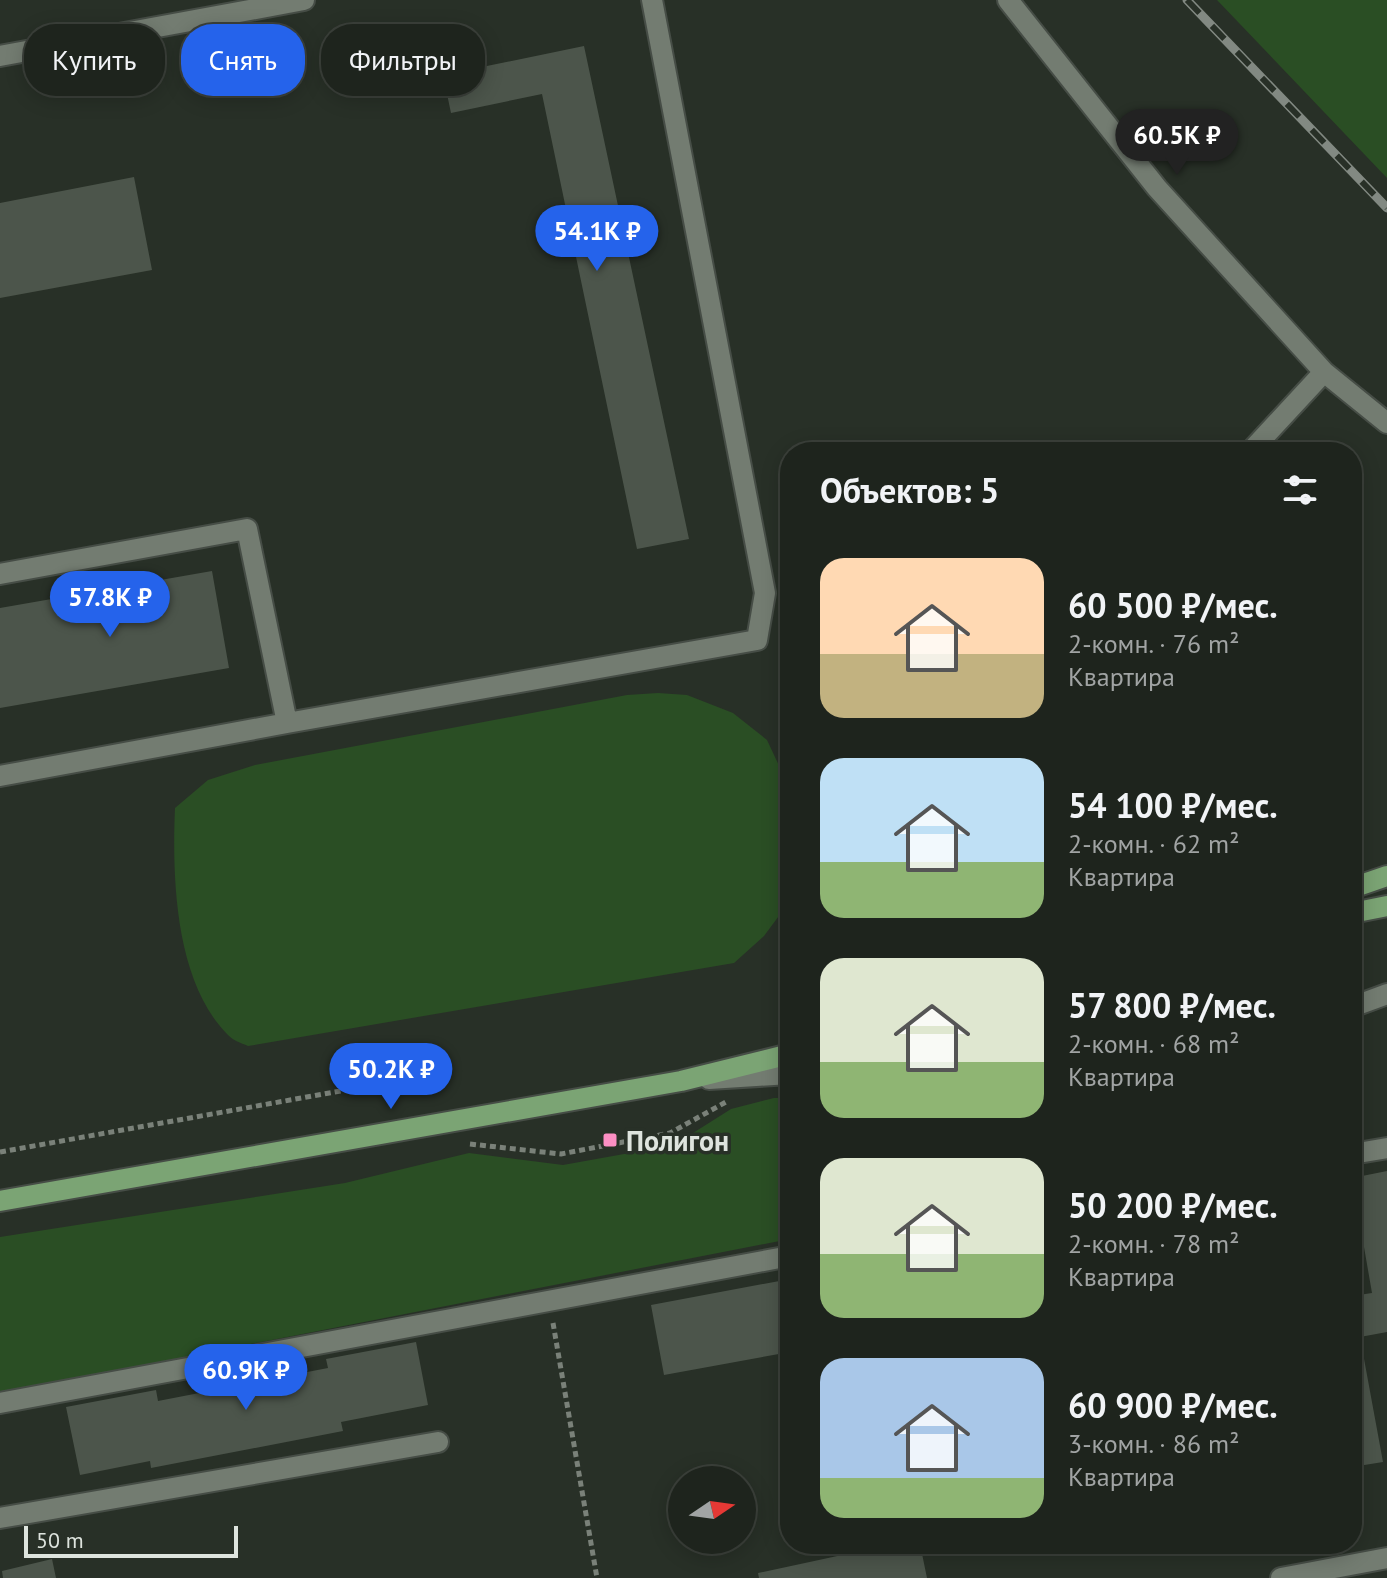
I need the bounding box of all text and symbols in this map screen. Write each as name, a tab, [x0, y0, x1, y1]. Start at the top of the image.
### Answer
chip: Купить	[24, 24, 165, 96]
chip: Снять	[181, 24, 305, 96]
chip: Фильтры	[321, 24, 485, 96]
pin: 60.5K ₽	[1103, 109, 1251, 177]
text: 60.5K ₽	[1133, 118, 1221, 151]
pin: 54.1K ₽	[523, 205, 671, 273]
text: 54.1K ₽	[553, 214, 641, 247]
text: Объектов: 5	[820, 468, 999, 512]
icon: filters	[1278, 468, 1322, 512]
pin: 57.8K ₽	[36, 571, 184, 639]
text: 57.8K ₽	[68, 580, 152, 613]
text: 60 500 ₽/мес.	[1068, 583, 1278, 627]
icon: home	[884, 590, 980, 686]
text: 2-комн. · 76 m²	[1068, 627, 1239, 660]
text: Квартира	[1068, 660, 1175, 693]
text: 54 100 ₽/мес.	[1068, 783, 1278, 827]
icon: home	[884, 790, 980, 886]
text: 2-комн. · 62 m²	[1068, 827, 1239, 860]
text: Квартира	[1068, 860, 1175, 893]
text: 57 800 ₽/мес.	[1068, 983, 1276, 1027]
icon: home	[884, 990, 980, 1086]
text: 2-комн. · 68 m²	[1068, 1027, 1239, 1060]
pin: 50.2K ₽	[317, 1043, 465, 1111]
text: 50.2K ₽	[347, 1052, 435, 1085]
text: Квартира	[1068, 1060, 1175, 1093]
place label: Полигон	[626, 1122, 729, 1159]
marker: Полигон	[601, 1131, 619, 1149]
text: 50 200 ₽/мес.	[1068, 1183, 1278, 1227]
icon: home	[884, 1190, 980, 1286]
text: 2-комн. · 78 m²	[1068, 1227, 1239, 1260]
text: Квартира	[1068, 1260, 1175, 1293]
pin: 60.9K ₽	[172, 1344, 320, 1412]
text: 60.9K ₽	[202, 1353, 290, 1386]
text: 60 900 ₽/мес.	[1068, 1383, 1278, 1427]
icon: home	[884, 1390, 980, 1486]
text: 3-комн. · 86 m²	[1068, 1427, 1239, 1460]
text: Квартира	[1068, 1460, 1175, 1493]
north arrow	[668, 1466, 756, 1554]
map controls	[668, 1466, 756, 1554]
scale bar	[24, 1522, 238, 1558]
text: 50 m	[36, 1526, 84, 1554]

